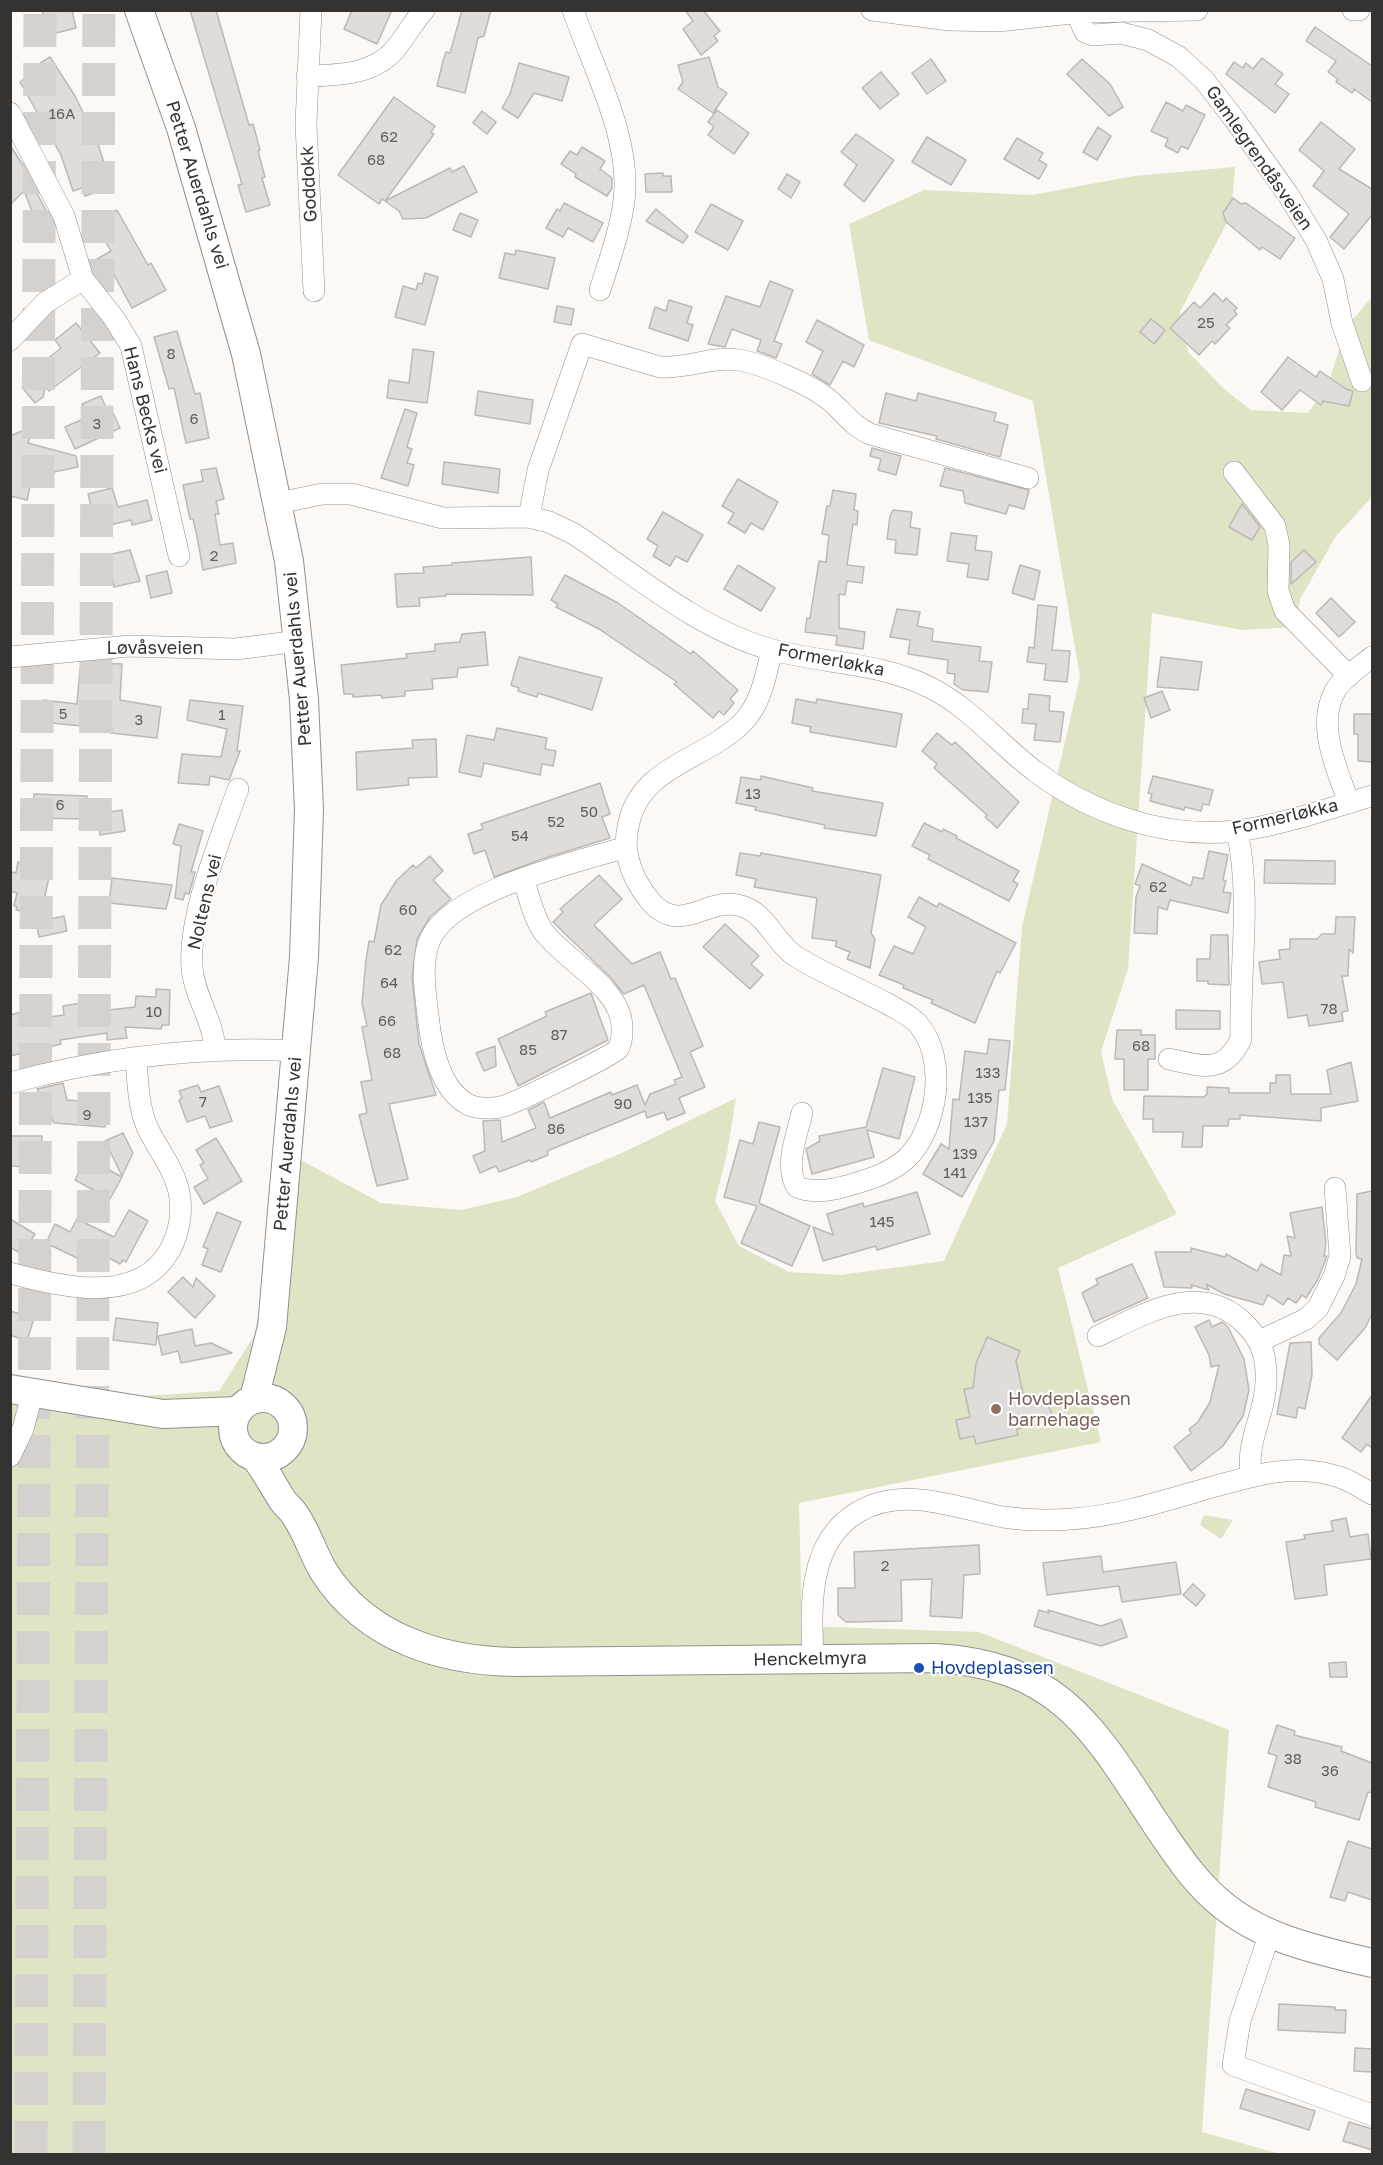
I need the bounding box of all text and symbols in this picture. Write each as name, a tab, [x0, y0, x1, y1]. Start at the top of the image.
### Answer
street label: Gamlegrendåsveien	[1201, 82, 1317, 234]
street label: Petter Auerdahls vei	[161, 98, 233, 272]
house number: 16A	[49, 105, 75, 123]
house number: 62	[380, 128, 398, 146]
street label: Goddokk	[296, 145, 322, 223]
house number: 68	[367, 151, 385, 169]
house number: 25	[1197, 314, 1215, 332]
street label: Hans Becks vei	[119, 344, 171, 476]
house number: 8	[166, 345, 176, 363]
house number: 6	[189, 410, 199, 428]
house number: 3	[93, 415, 101, 433]
house number: 2	[210, 547, 218, 565]
street label: Petter Auerdahls vei	[280, 571, 316, 747]
street label: Løvåsveien	[107, 637, 203, 659]
street label: Formerløkka	[776, 639, 886, 681]
house number: 5	[59, 705, 67, 723]
house number: 1	[218, 706, 226, 724]
house number: 3	[135, 711, 143, 729]
house number: 13	[745, 785, 761, 803]
street label: Formerløkka	[1230, 794, 1340, 840]
house number: 6	[55, 796, 65, 814]
house number: 50	[580, 803, 598, 821]
house number: 52	[547, 813, 565, 831]
house number: 54	[511, 827, 529, 845]
street label: Noltens vei	[183, 852, 227, 952]
house number: 62	[1149, 878, 1167, 896]
house number: 60	[399, 901, 417, 919]
house number: 62	[384, 941, 402, 959]
house number: 64	[380, 974, 398, 992]
house number: 78	[1320, 1000, 1338, 1018]
house number: 10	[146, 1003, 162, 1021]
house number: 66	[378, 1012, 396, 1030]
house number: 87	[550, 1026, 568, 1044]
house number: 68	[1132, 1037, 1150, 1055]
house number: 85	[519, 1041, 537, 1059]
house number: 68	[383, 1044, 401, 1062]
street label: Petter Auerdahls vei	[270, 1056, 306, 1232]
house number: 133	[976, 1064, 1000, 1082]
house number: 135	[968, 1089, 992, 1107]
house number: 7	[199, 1093, 207, 1111]
house number: 90	[614, 1095, 632, 1113]
house number: 9	[82, 1106, 92, 1124]
house number: 137	[964, 1113, 988, 1131]
house number: 86	[547, 1120, 565, 1138]
house number: 139	[952, 1145, 978, 1163]
house number: 141	[943, 1164, 967, 1182]
house number: 145	[869, 1213, 895, 1231]
place label: Hovdeplassen barnehage	[1008, 1388, 1131, 1430]
marker: Hovdeplassen barnehage	[989, 1402, 1003, 1416]
house number: 2	[881, 1557, 889, 1575]
street label: Henckelmyra	[753, 1647, 867, 1671]
place label: Hovdeplassen	[931, 1657, 1054, 1679]
marker: Hovdeplassen	[912, 1661, 926, 1675]
house number: 38	[1284, 1750, 1302, 1768]
house number: 36	[1321, 1762, 1339, 1780]

